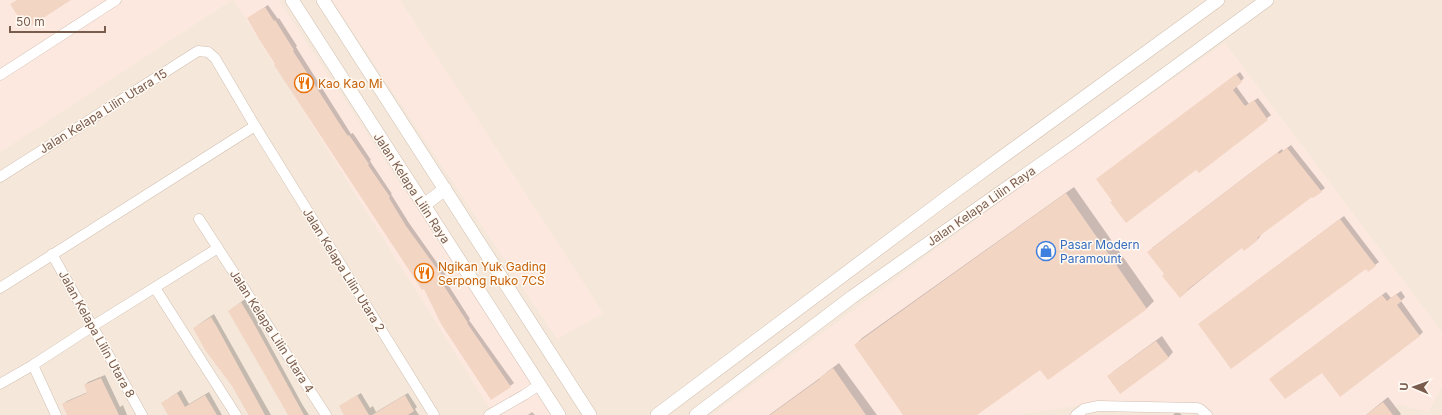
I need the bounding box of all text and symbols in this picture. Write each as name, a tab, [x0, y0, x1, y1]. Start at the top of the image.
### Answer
scale bar	[10, 8, 105, 34]
text: 50 m	[16, 14, 45, 29]
street label: Jalan Kelapa Lilin Utara 15	[36, 65, 170, 157]
restaurant icon: Kao Kao Mi	[293, 72, 315, 94]
place label: Kao Kao Mi	[318, 76, 383, 91]
street label: Jalan Kelapa Lilin Raya	[371, 130, 453, 246]
street label: Jalan Kelapa Lilin Raya	[924, 163, 1038, 249]
street label: Jalan Kelapa Lilin Utara 2	[300, 205, 388, 335]
place label: Pasar Modern Paramount	[1060, 237, 1140, 266]
shop icon: Pasar Modern Paramount	[1035, 240, 1057, 262]
place label: Ngikan Yuk Gading Serpong Ruko 7CS	[438, 259, 546, 288]
restaurant icon: Ngikan Yuk Gading Serpong Ruko 7CS	[413, 262, 435, 284]
street label: Jalan Kelapa Lilin Utara 4	[227, 267, 318, 395]
street label: Jalan Kelapa Lilin Utara 8	[56, 268, 138, 400]
north arrow	[1394, 367, 1434, 407]
text: U	[1397, 382, 1411, 391]

